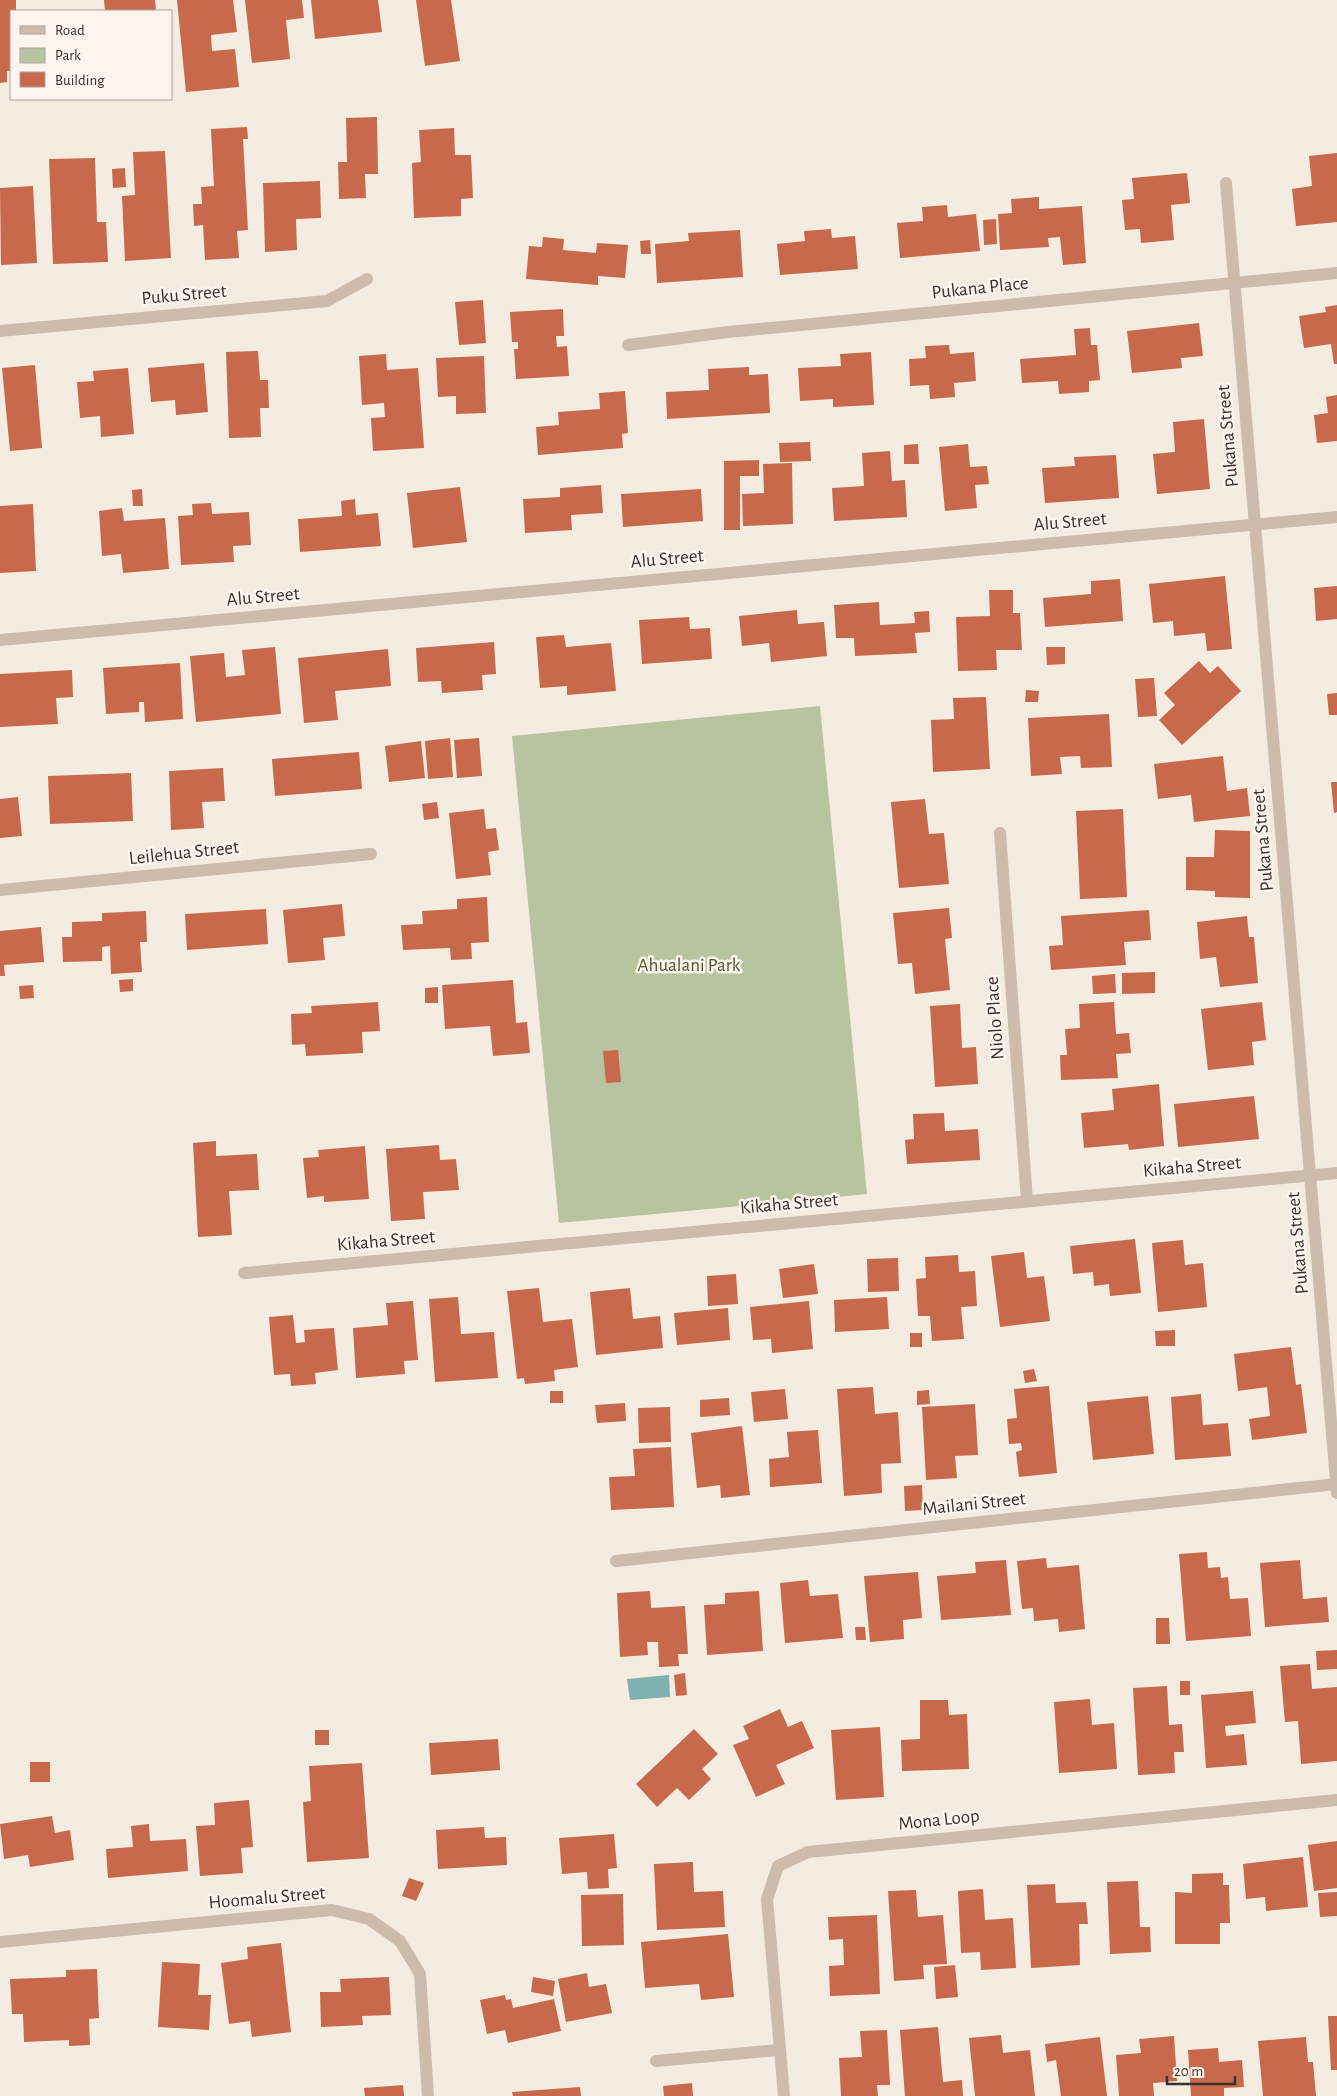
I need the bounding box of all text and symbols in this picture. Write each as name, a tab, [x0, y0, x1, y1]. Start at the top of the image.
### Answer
legend	[10, 10, 172, 100]
text: Road	[55, 23, 85, 38]
text: Park	[55, 48, 81, 63]
text: Building	[55, 73, 105, 88]
street label: Pukana Place	[931, 273, 1029, 303]
street label: Puku Street	[141, 282, 227, 308]
street label: Pukana Street	[1214, 384, 1242, 488]
street label: Alu Street	[1033, 509, 1107, 535]
street label: Alu Street	[630, 546, 704, 572]
street label: Alu Street	[226, 584, 300, 610]
street label: Pukana Street	[1249, 788, 1277, 892]
street label: Leilehua Street	[128, 838, 240, 868]
park label: Ahualani Park	[638, 956, 741, 975]
street label: Niolo Place	[983, 976, 1007, 1060]
street label: Kikaha Street	[1142, 1153, 1242, 1181]
street label: Kikaha Street	[739, 1190, 839, 1218]
street label: Pukana Street	[1284, 1191, 1312, 1295]
street label: Kikaha Street	[336, 1227, 436, 1255]
street label: Mailani Street	[921, 1489, 1027, 1519]
street label: Mona Loop	[898, 1806, 980, 1834]
street label: Hoomalu Street	[208, 1883, 326, 1913]
scale bar	[1167, 2054, 1234, 2086]
text: 20 m	[1174, 2064, 1203, 2079]

